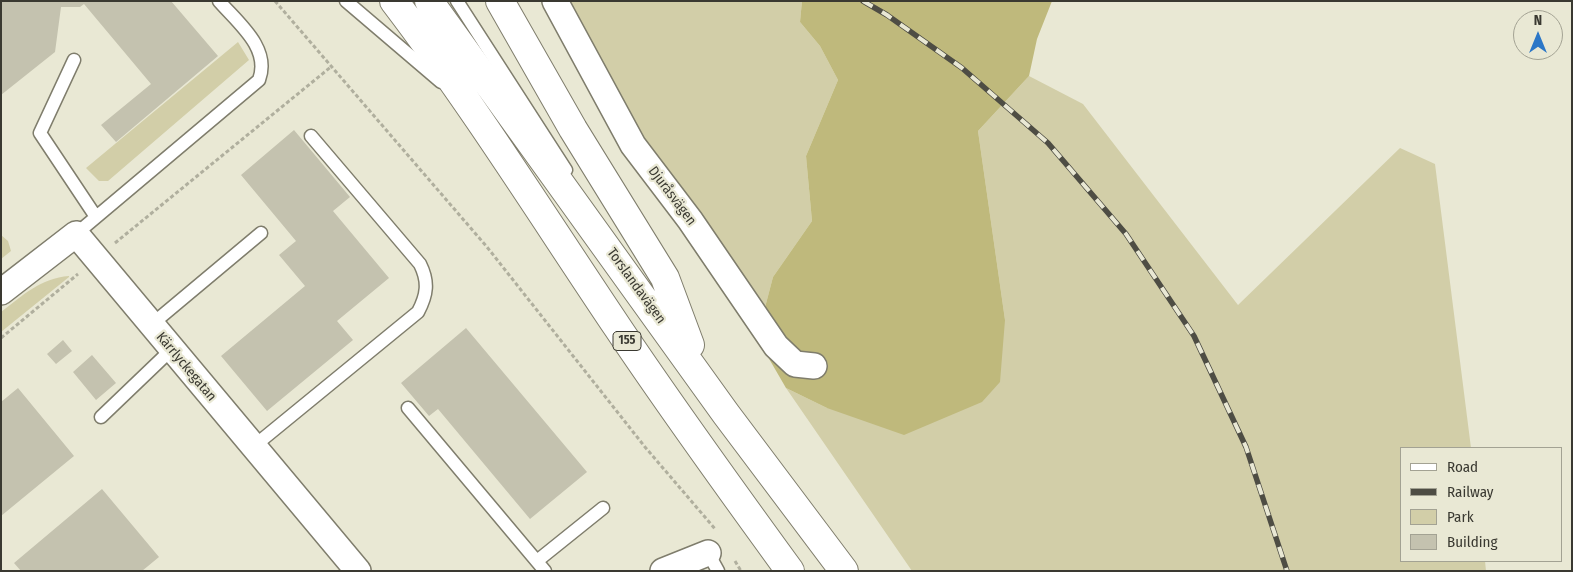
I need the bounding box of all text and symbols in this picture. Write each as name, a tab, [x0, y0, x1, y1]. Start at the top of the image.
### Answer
north arrow	[1513, 10, 1563, 60]
text: N	[1534, 12, 1542, 29]
street label: Djuråsvägen	[644, 163, 700, 229]
street label: Torslandavägen	[603, 245, 669, 327]
street label: Kärrlyckegatan	[152, 329, 220, 405]
road number: 155	[613, 332, 641, 351]
legend	[1400, 447, 1563, 562]
text: Road	[1447, 458, 1478, 476]
text: Railway	[1447, 483, 1494, 501]
text: Park	[1447, 508, 1474, 526]
text: Building	[1447, 533, 1498, 551]

